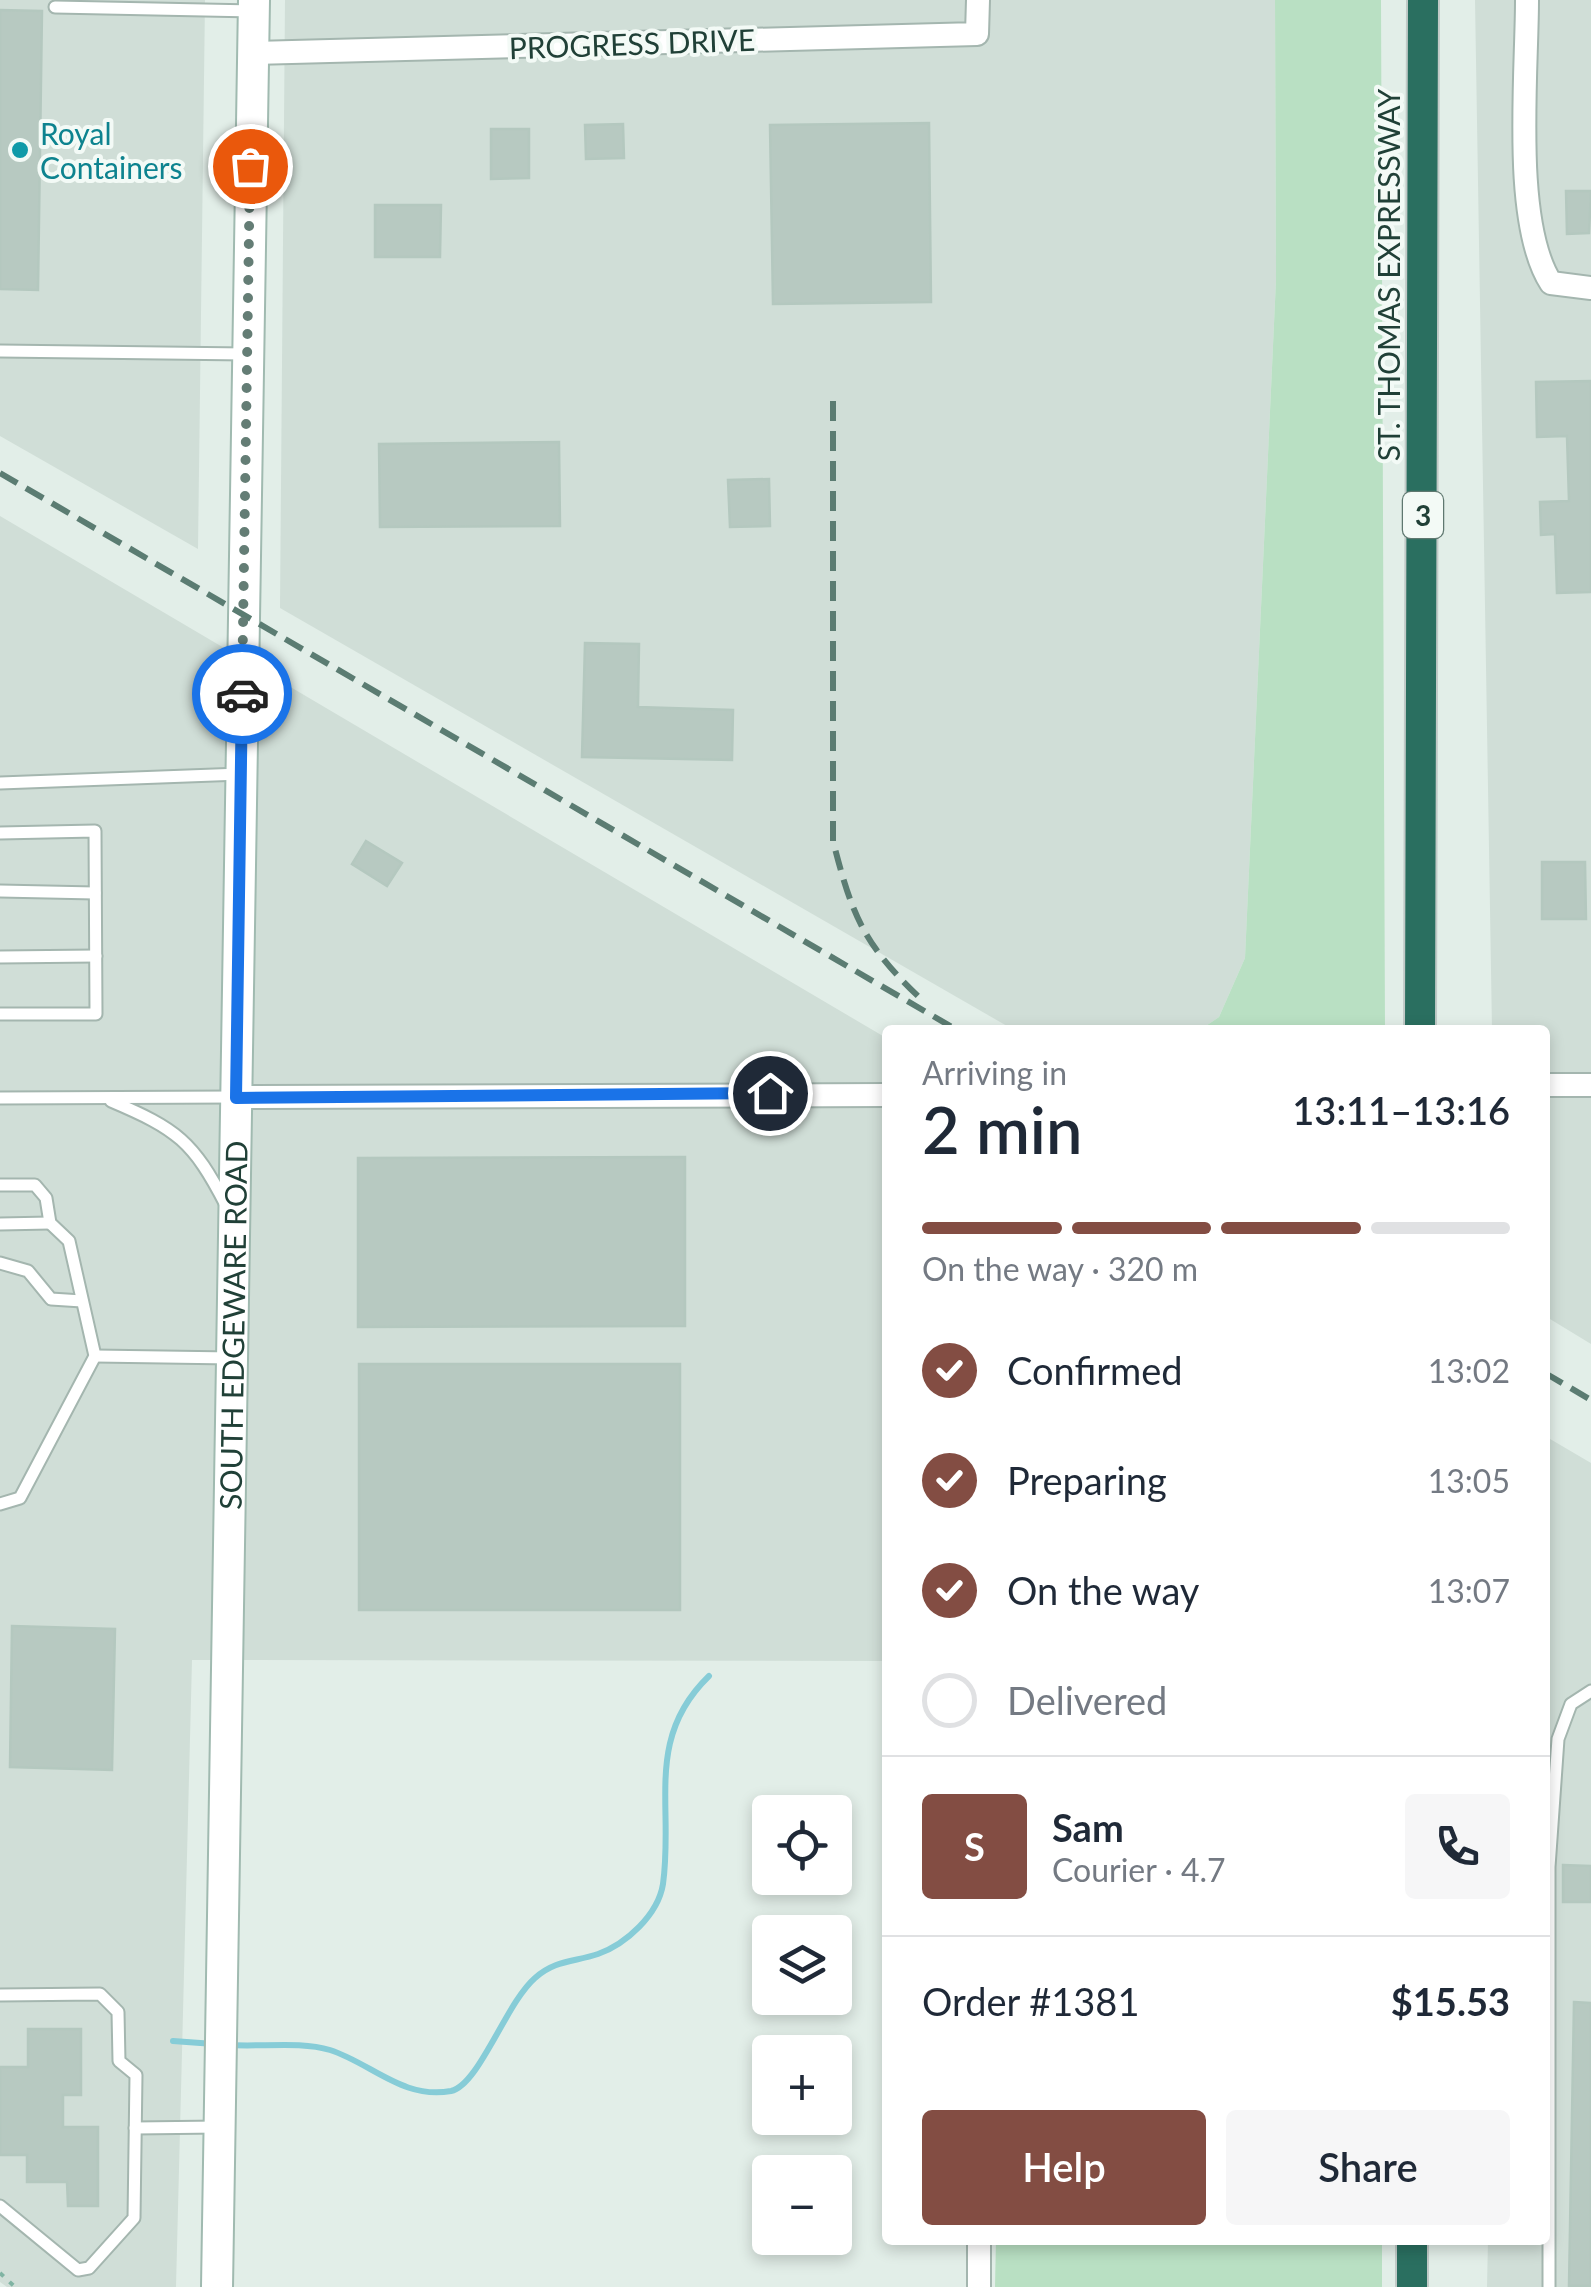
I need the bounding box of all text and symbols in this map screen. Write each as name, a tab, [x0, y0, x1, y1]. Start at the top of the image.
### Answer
street label: PROGRESS DRIVE	[508, 21, 756, 65]
street label: ST. THOMAS EXPRESSWAY	[1370, 88, 1406, 461]
place label: Royal Containers	[40, 115, 183, 185]
pin	[208, 124, 293, 209]
marker: Royal Containers	[9, 139, 31, 161]
icon: bag	[223, 139, 278, 194]
road number: 3	[1403, 492, 1443, 538]
courier	[192, 644, 292, 744]
icon: car	[215, 667, 270, 722]
pin	[728, 1051, 813, 1136]
text: Arriving in	[922, 1053, 1067, 1092]
icon: home	[743, 1066, 798, 1121]
text: 13:11–13:16	[1292, 1087, 1510, 1133]
text: 2 min	[922, 1090, 1082, 1168]
street label: SOUTH EDGEWARE ROAD	[212, 1140, 254, 1510]
text: On the way · 320 m	[922, 1249, 1198, 1288]
icon: check	[922, 1343, 977, 1398]
text: Confirmed	[1007, 1347, 1183, 1393]
text: 13:02	[1428, 1351, 1510, 1390]
icon: check	[922, 1453, 977, 1508]
text: Preparing	[1007, 1457, 1167, 1503]
text: 13:05	[1428, 1461, 1510, 1500]
icon: check	[922, 1563, 977, 1618]
text: On the way	[1007, 1567, 1199, 1613]
text: 13:07	[1428, 1571, 1510, 1610]
text: Delivered	[1007, 1677, 1167, 1723]
button: phone	[1405, 1794, 1510, 1899]
map controls	[752, 1795, 852, 2255]
button: locate	[752, 1795, 852, 1895]
text: Sam	[1052, 1804, 1124, 1850]
text: S	[964, 1823, 985, 1869]
text: Courier · 4.7	[1052, 1850, 1226, 1889]
button: layers	[752, 1915, 852, 2015]
text: Order #1381	[922, 1978, 1139, 2024]
text: $15.53	[1391, 1978, 1510, 2024]
button: +	[752, 2035, 852, 2135]
button: Help	[922, 2110, 1206, 2225]
button: Share	[1226, 2110, 1510, 2225]
button: −	[752, 2155, 852, 2255]

